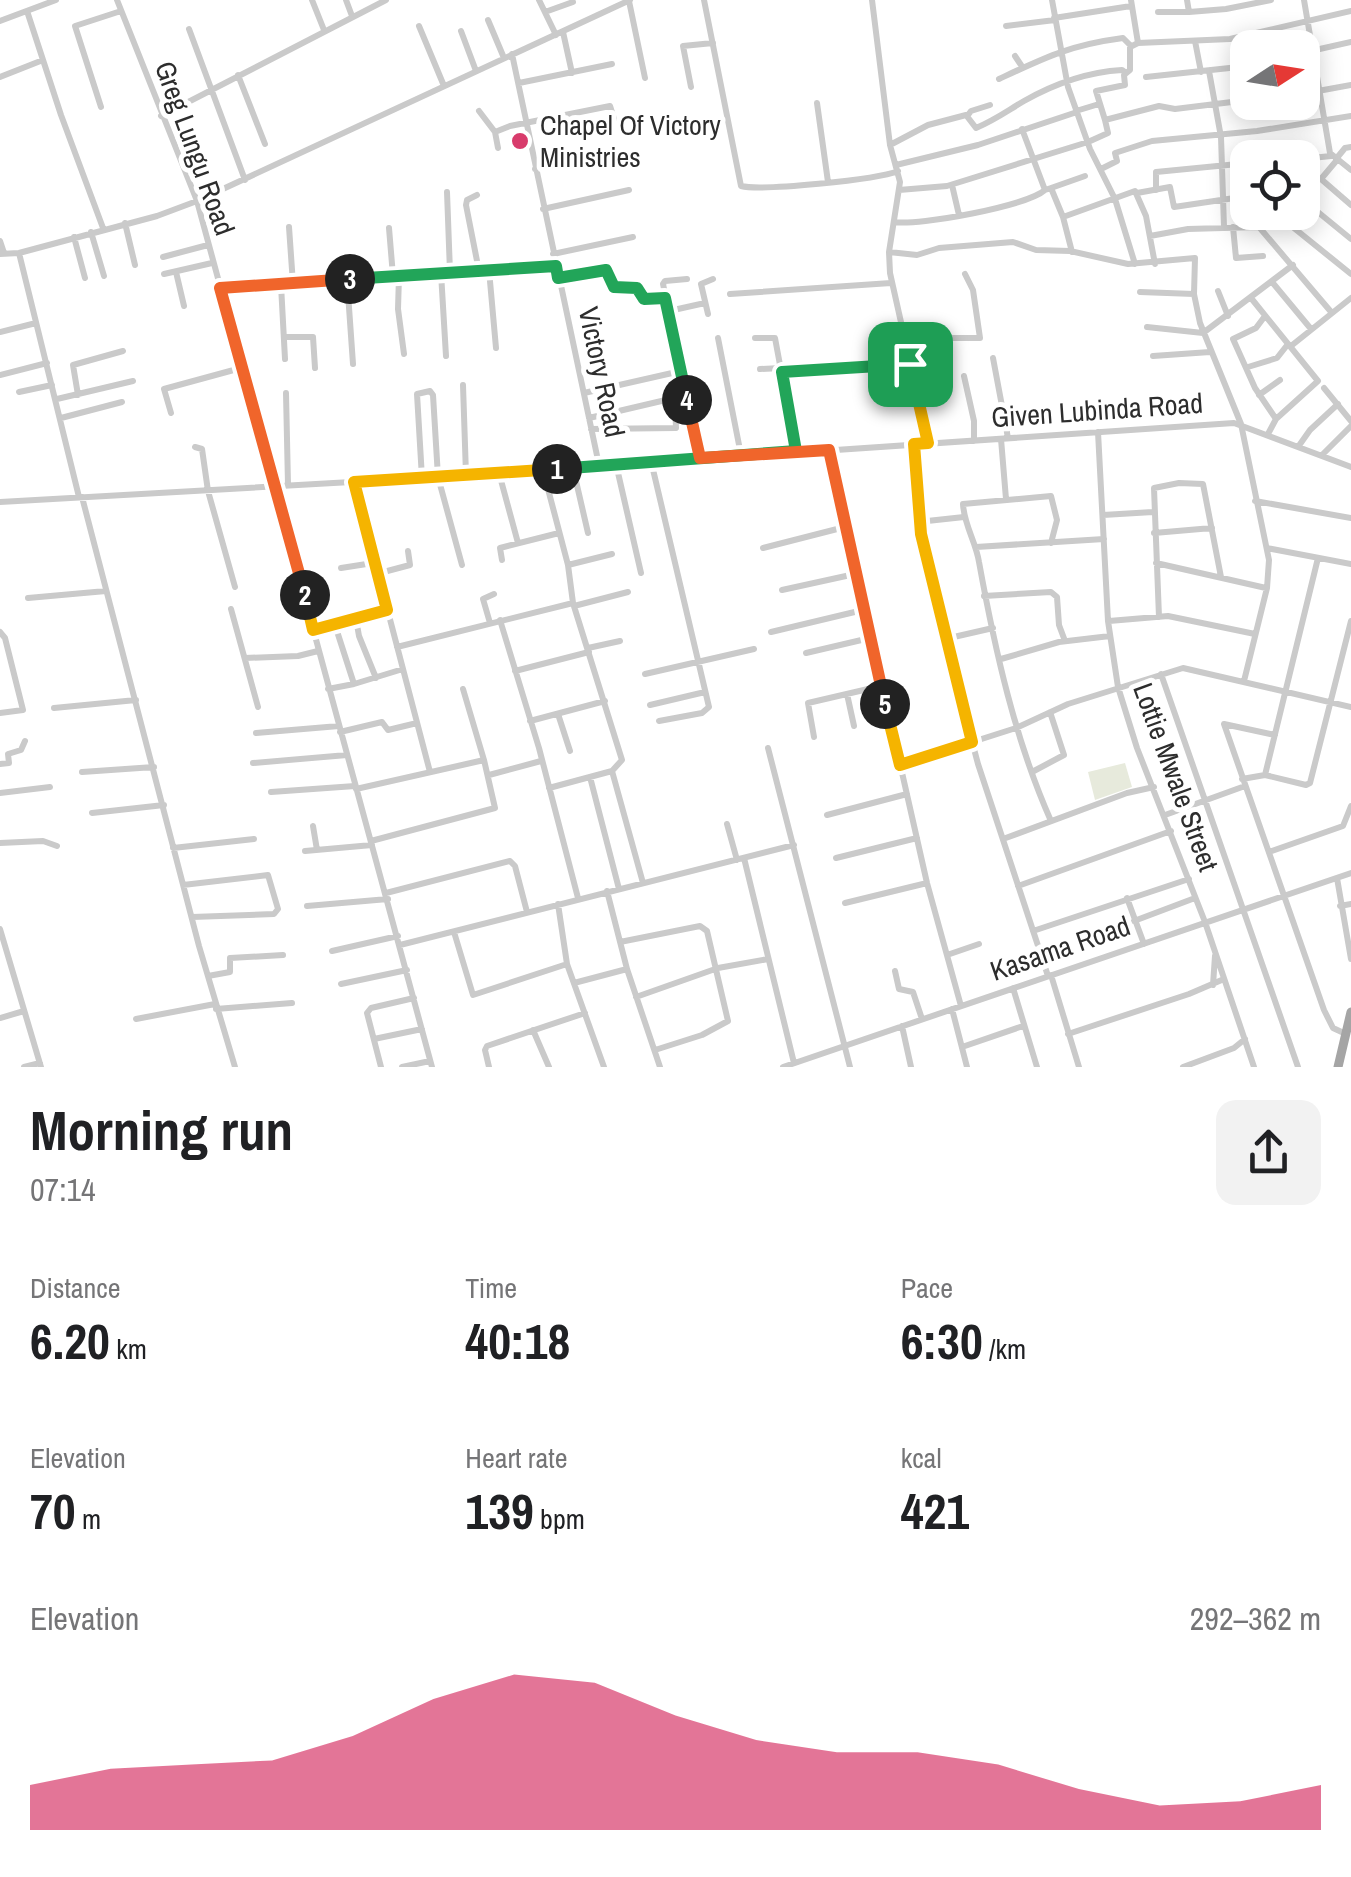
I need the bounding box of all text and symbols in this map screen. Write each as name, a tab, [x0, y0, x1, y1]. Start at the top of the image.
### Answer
north arrow	[1230, 30, 1320, 120]
map controls	[1230, 30, 1320, 230]
street label: Greg Lungu Road	[146, 56, 244, 240]
place label: Chapel Of Victory Ministries	[540, 106, 721, 176]
marker: Chapel Of Victory Ministries	[509, 130, 531, 152]
button: locate	[1230, 140, 1320, 230]
pin: 3	[325, 254, 375, 304]
text: 3	[344, 260, 356, 298]
street label: Victory Road	[570, 303, 634, 441]
pin	[868, 322, 953, 407]
icon: arrive	[883, 337, 938, 392]
pin: 4	[662, 375, 712, 425]
text: 4	[681, 381, 693, 419]
street label: Given Lubinda Road	[990, 384, 1204, 436]
pin: 1	[532, 444, 582, 494]
text: 1	[551, 450, 563, 488]
pin: 2	[280, 570, 330, 620]
text: 2	[299, 576, 311, 614]
street label: Lottie Mwale Street	[1124, 678, 1228, 876]
pin: 5	[860, 679, 910, 729]
text: 5	[879, 685, 891, 723]
street label: Kasama Road	[985, 906, 1135, 990]
text: Morning run	[30, 1093, 293, 1167]
button: share	[1216, 1100, 1321, 1205]
text: 07:14	[30, 1168, 96, 1211]
text: Distance	[30, 1269, 121, 1307]
text: Time	[465, 1269, 517, 1307]
text: Pace	[901, 1269, 953, 1307]
text: 6.20	[30, 1307, 110, 1375]
text: 40:18	[465, 1307, 570, 1375]
text: 6:30	[901, 1307, 983, 1375]
text: km	[110, 1330, 147, 1368]
text: /km	[983, 1330, 1026, 1368]
text: Elevation	[30, 1439, 126, 1477]
text: Heart rate	[465, 1439, 567, 1477]
text: kcal	[901, 1439, 941, 1477]
text: 70	[30, 1477, 76, 1545]
text: 139	[465, 1477, 534, 1545]
text: 421	[901, 1477, 969, 1545]
text: m	[76, 1500, 101, 1538]
text: bpm	[534, 1500, 585, 1538]
text: Elevation	[30, 1597, 139, 1640]
text: 292–362 m	[1190, 1597, 1321, 1640]

